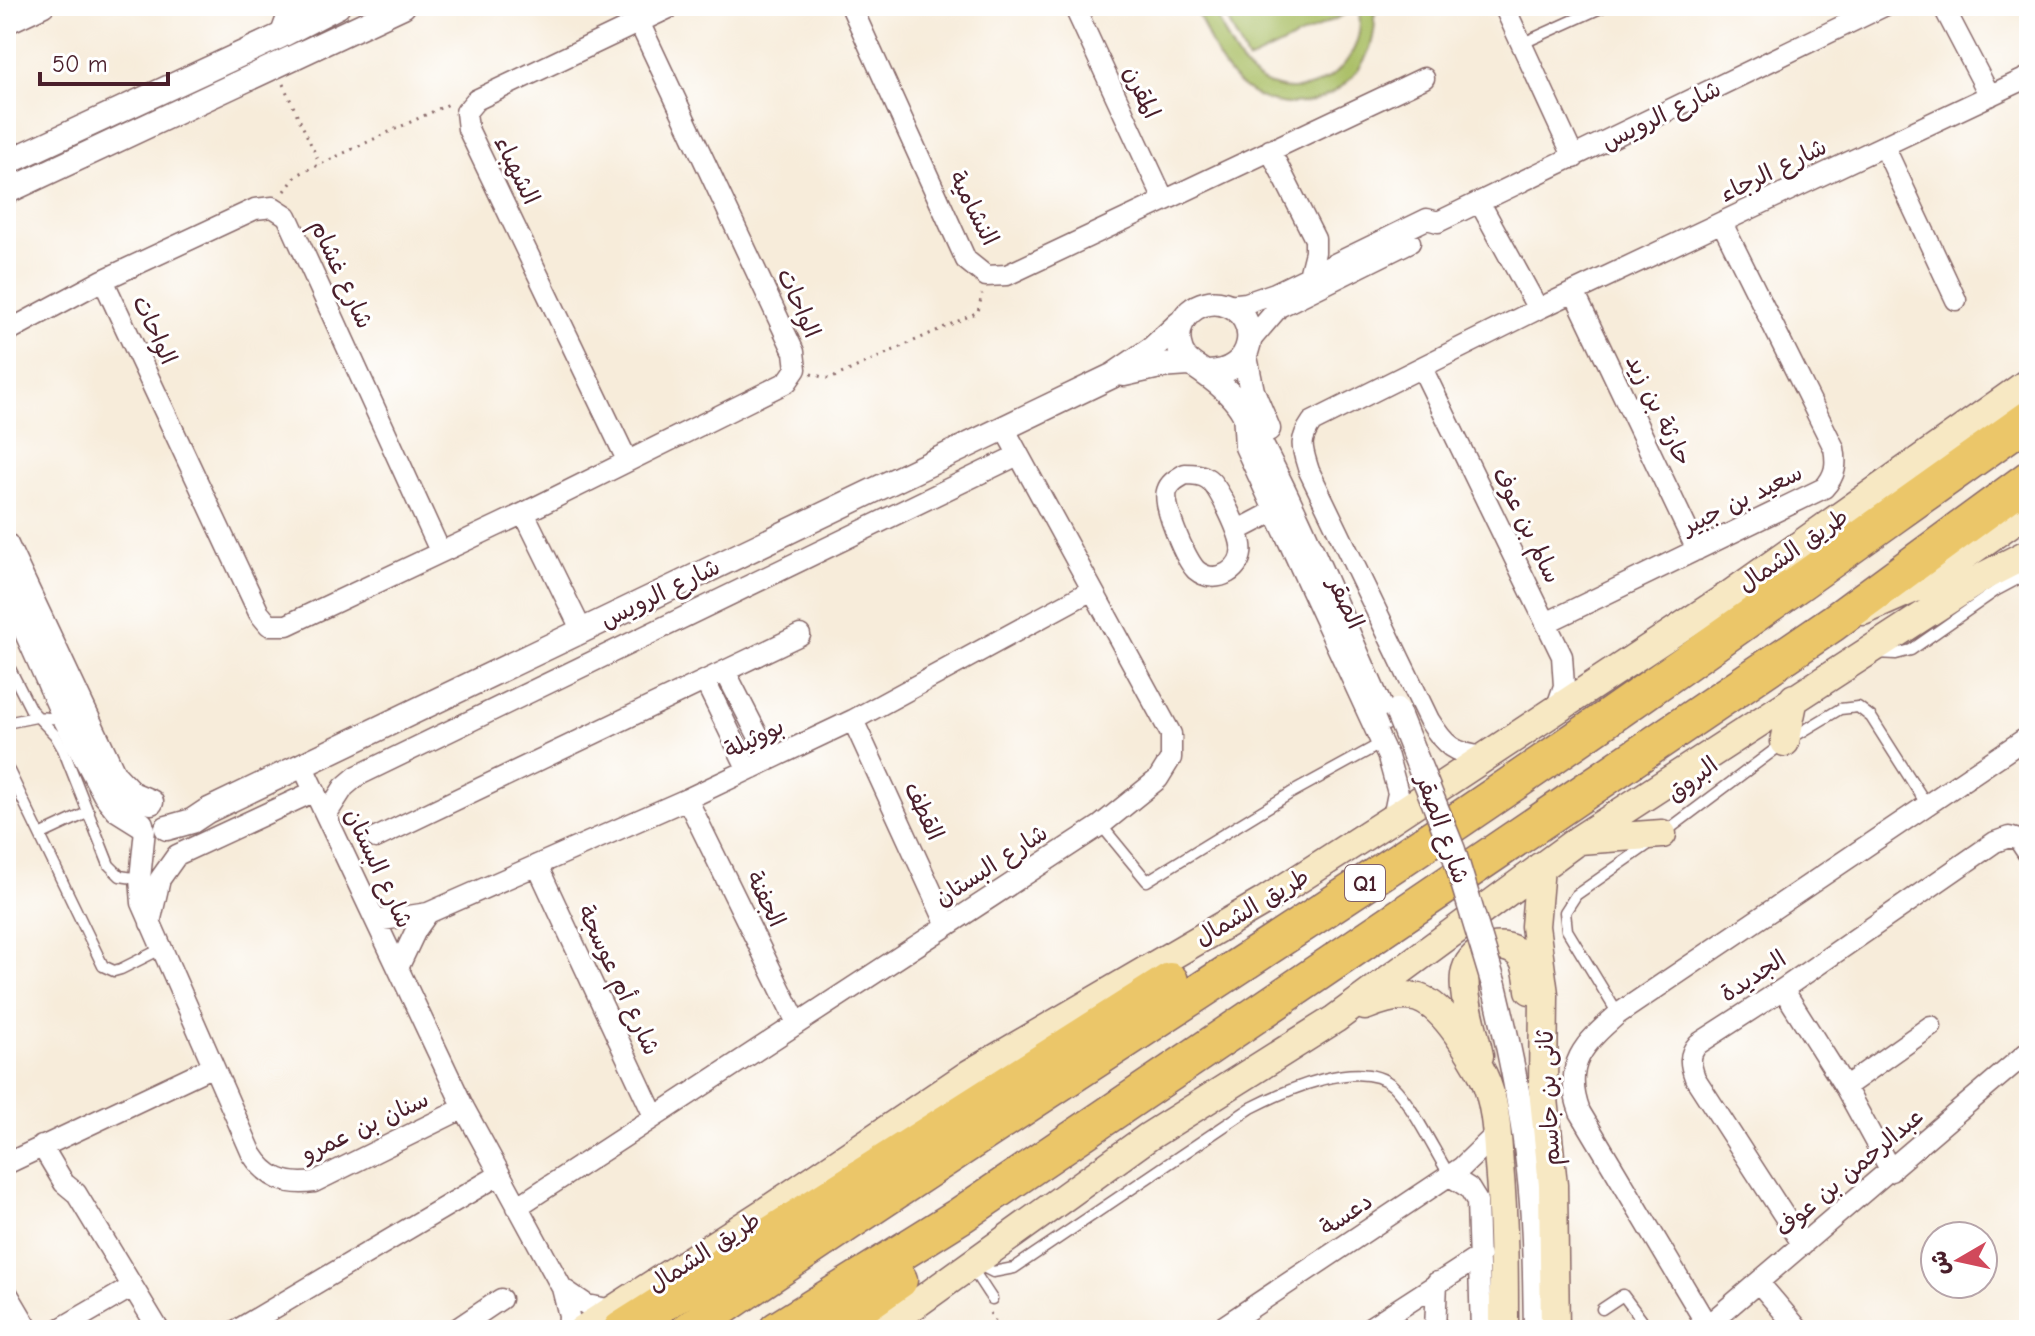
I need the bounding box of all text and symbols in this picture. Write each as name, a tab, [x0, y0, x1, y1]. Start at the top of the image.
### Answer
scale bar	[40, 36, 168, 86]
text: 50 m	[52, 50, 108, 78]
street label: المقرن	[1118, 61, 1166, 123]
street label: شارع الرويس	[1597, 74, 1727, 159]
street label: الشهباء	[488, 131, 546, 209]
street label: شارع الرجاء	[1715, 132, 1832, 211]
street label: النشامية	[943, 166, 1005, 250]
street label: شارع غشام	[301, 215, 379, 334]
street label: الواحات	[770, 264, 827, 342]
street label: الواحات	[126, 291, 183, 369]
street label: حارثة بن زيد	[1620, 350, 1698, 470]
street label: سعيد بن جبير	[1675, 458, 1807, 541]
street label: سالم بن عوف	[1483, 463, 1567, 589]
street label: طريق الشمال	[1733, 502, 1853, 598]
street label: شارع الرويس	[596, 552, 726, 637]
street label: الصقر	[1321, 571, 1370, 633]
street label: بووثيلة	[720, 712, 789, 765]
street label: البروق	[1661, 751, 1723, 807]
street label: شارع الصقر	[1407, 769, 1476, 888]
street label: القطف	[898, 777, 950, 845]
street label: شارع البستان	[336, 804, 419, 934]
street label: شارع البستان	[929, 818, 1054, 914]
street label: طريق الشمال	[1190, 862, 1314, 952]
road number: Q1	[1345, 865, 1385, 901]
street label: الجفنة	[741, 866, 791, 932]
street label: شارع أم عوسجة	[568, 900, 667, 1061]
street label: الجديدة	[1715, 944, 1791, 1008]
street label: ثانى بن جاسم	[1530, 1028, 1570, 1166]
street label: سنان بن عمرو	[295, 1084, 433, 1169]
street label: عبدالرحمن بن عوف	[1769, 1102, 1929, 1243]
street label: دعسة	[1315, 1186, 1377, 1242]
street label: طريق الشمال	[643, 1205, 765, 1299]
north arrow	[1919, 1220, 1999, 1300]
text: ش	[1926, 1249, 1955, 1277]

